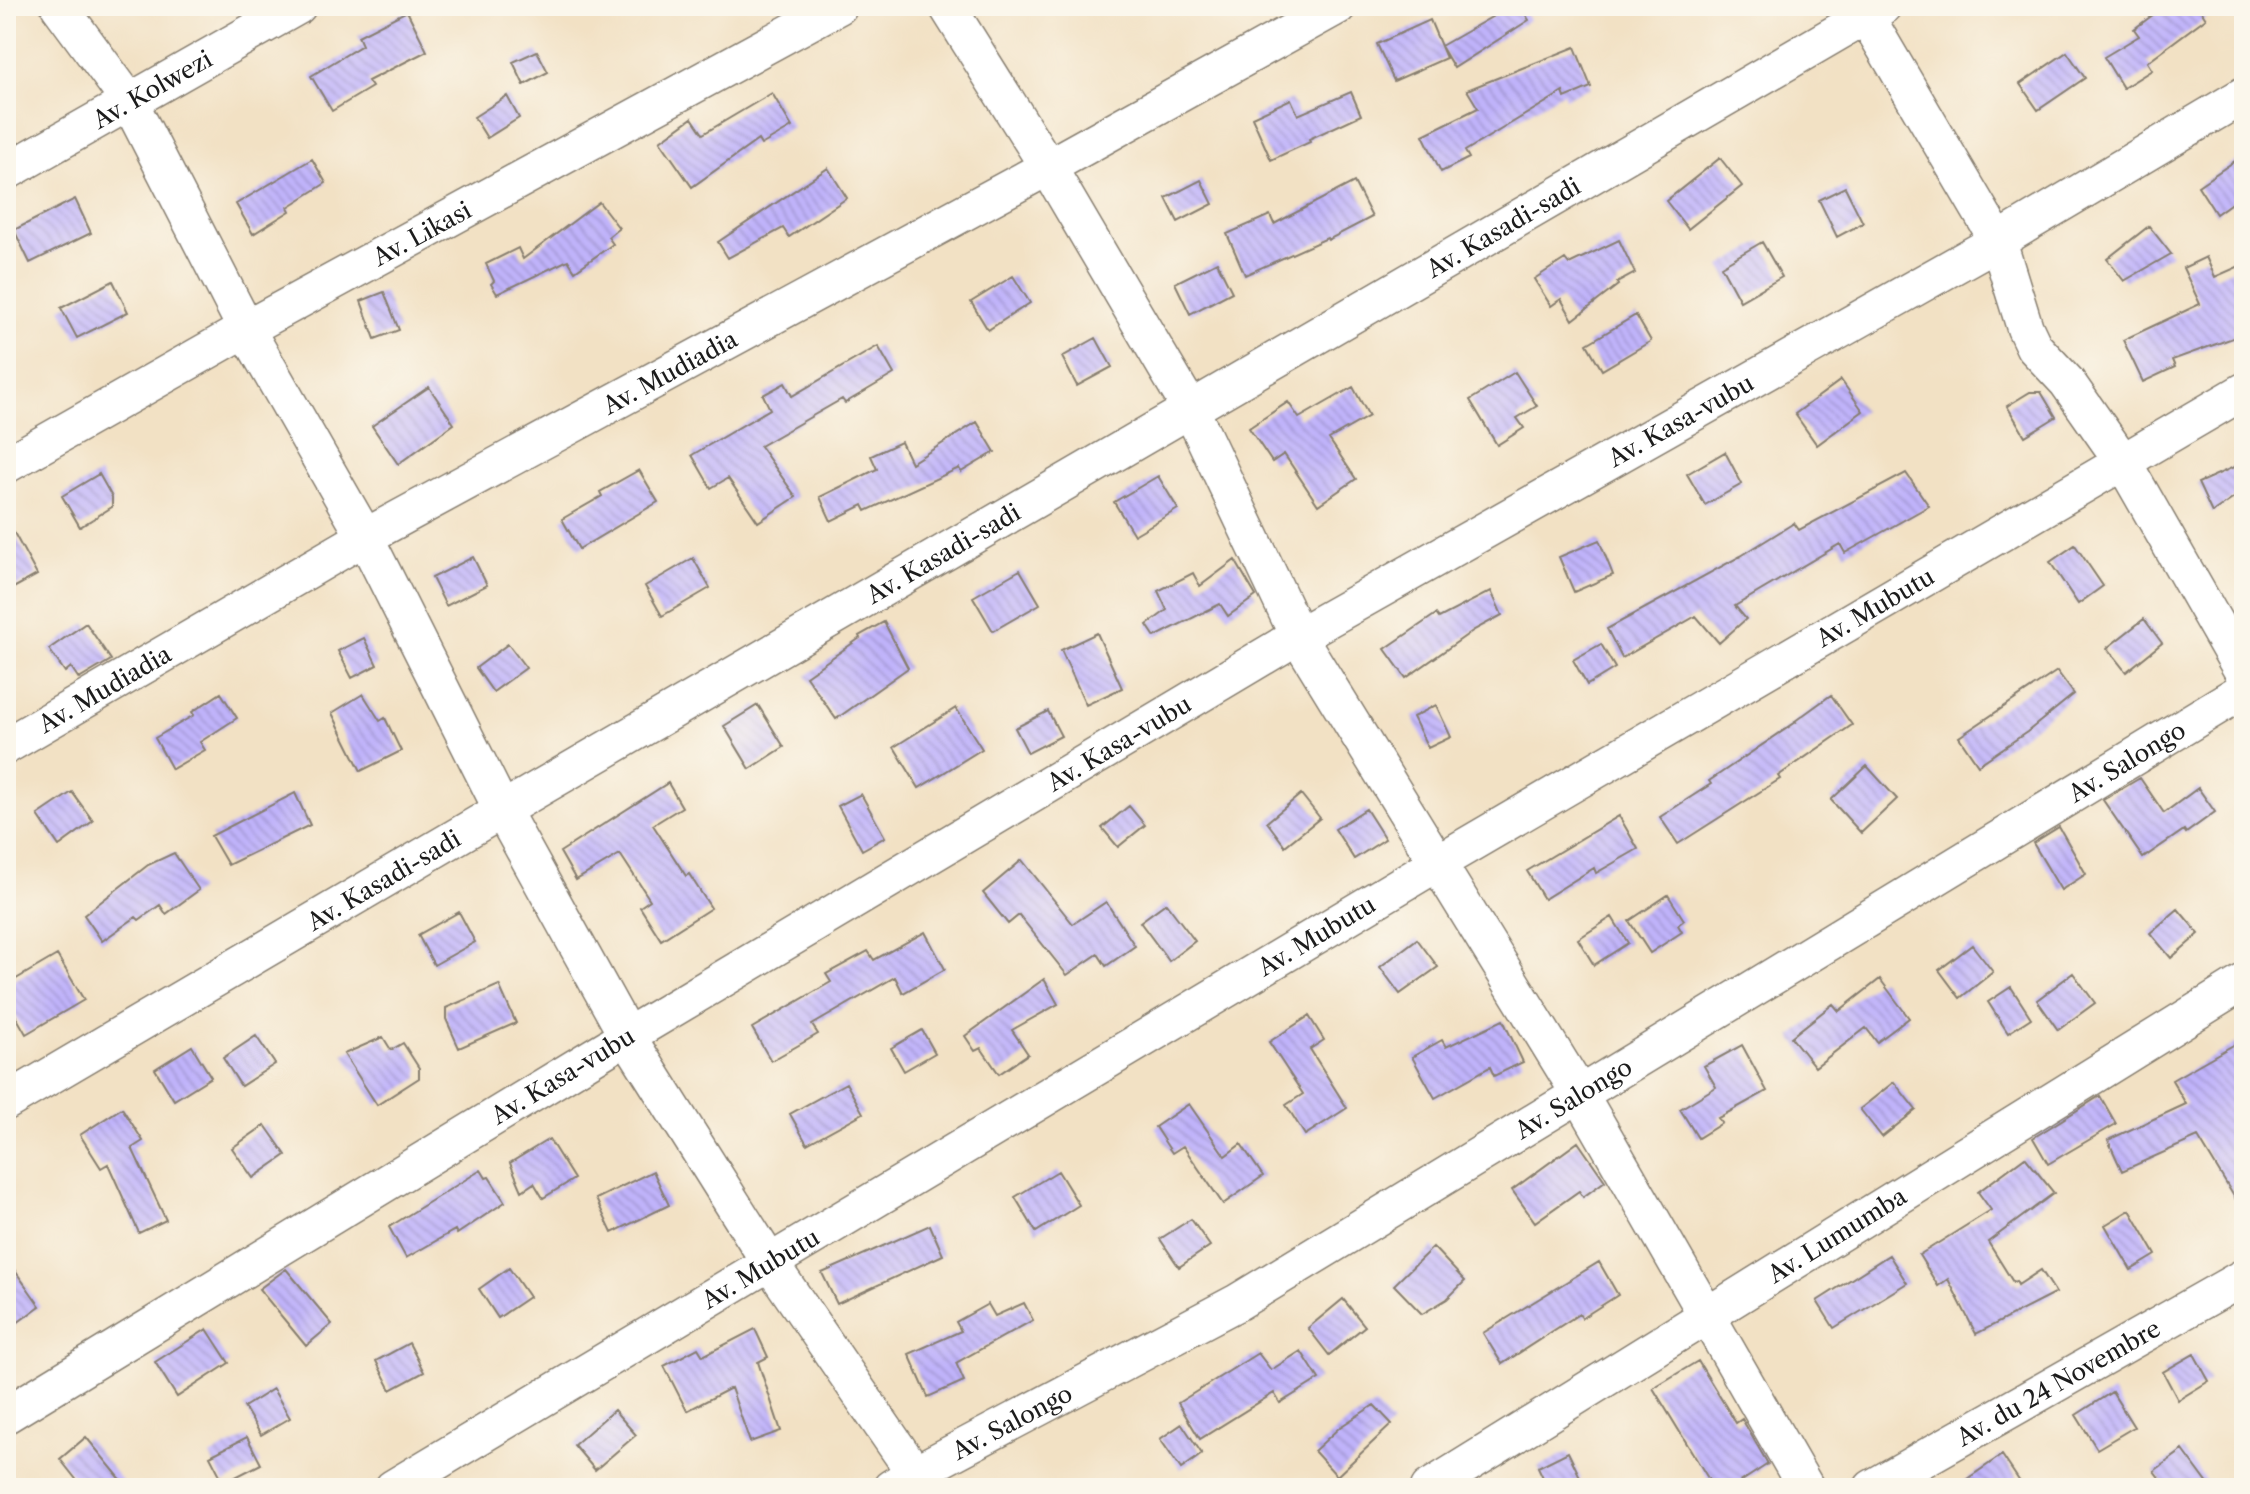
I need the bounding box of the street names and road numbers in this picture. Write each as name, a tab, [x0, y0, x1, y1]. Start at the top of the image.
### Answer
street label: Av. Kolwezi	[86, 44, 217, 135]
street label: Av. Kasadi-sadi	[1420, 171, 1585, 284]
street label: Av. Likasi	[367, 195, 476, 272]
street label: Av. Mudiadia	[597, 324, 742, 421]
street label: Av. Kasa-vubu	[1602, 367, 1759, 473]
street label: Av. Kasadi-sadi	[860, 497, 1025, 610]
street label: Av. Mubutu	[1810, 561, 1939, 653]
street label: Av. Mudiadia	[32, 639, 176, 739]
street label: Av. Kasa-vubu	[1041, 689, 1196, 797]
street label: Av. Salongo	[2062, 715, 2191, 809]
street label: Av. Kasadi-sadi	[301, 823, 465, 937]
street label: Av. Mubutu	[1251, 889, 1380, 982]
street label: Av. Kasa-vubu	[485, 1021, 640, 1131]
street label: Av. Salongo	[1508, 1052, 1637, 1145]
street label: Av. Lumumba	[1761, 1181, 1912, 1289]
street label: Av. Mubutu	[695, 1222, 824, 1315]
street label: Av. du 24 Novembre	[1950, 1313, 2165, 1452]
street label: Av. Salongo	[946, 1378, 1077, 1466]

